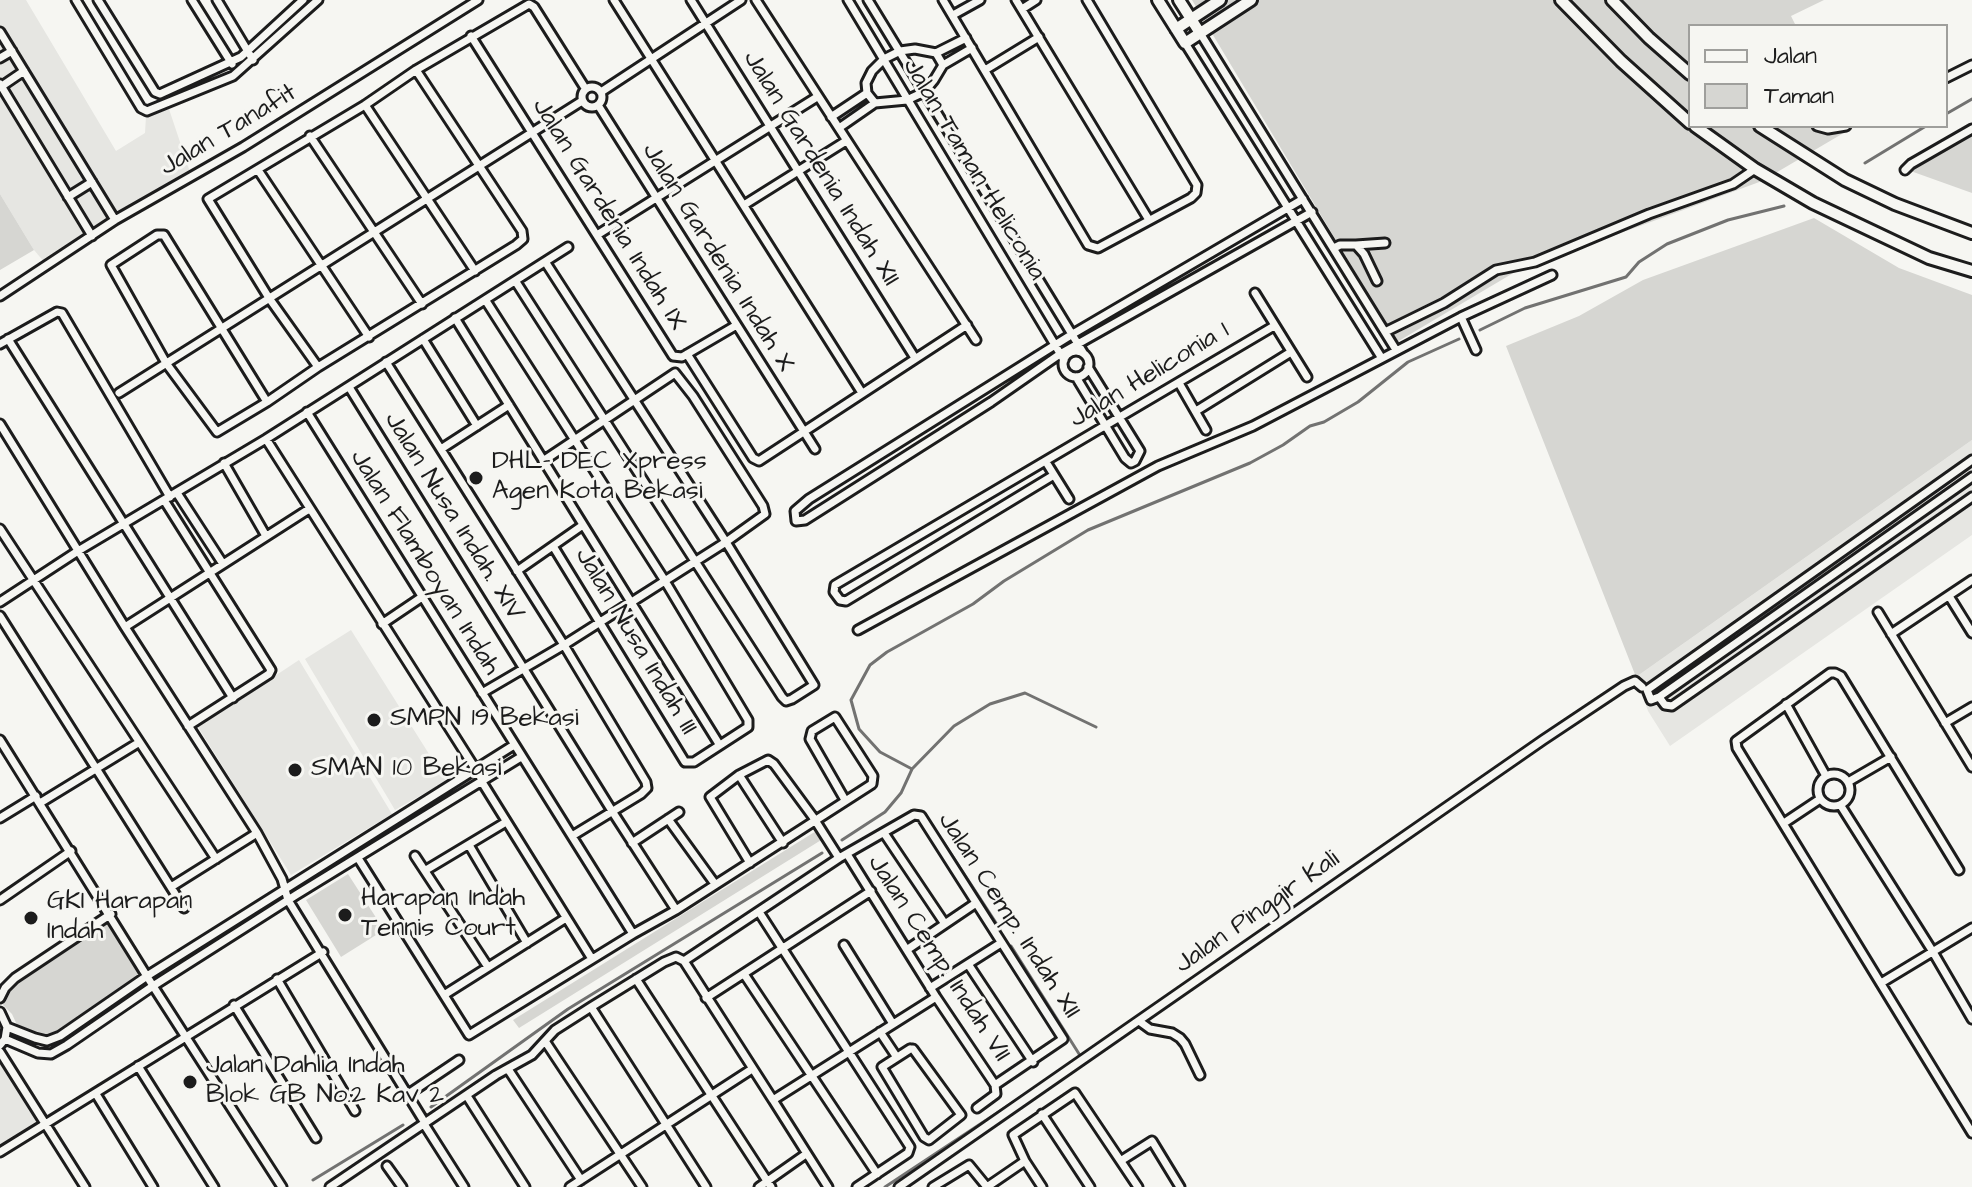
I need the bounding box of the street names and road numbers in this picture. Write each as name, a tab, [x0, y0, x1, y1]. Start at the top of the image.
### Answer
street label: Jalan Gardenia Indah XII	[735, 46, 905, 292]
street label: Jalan Taman Heliconia	[894, 53, 1052, 287]
street label: Jalan Tanafit	[155, 78, 303, 184]
street label: Jalan Gardenia Indah IX	[524, 93, 692, 337]
street label: Jalan Gardenia Indah X	[634, 138, 800, 378]
street label: Jalan Heliconia 1	[1065, 316, 1235, 436]
street label: Jalan Nusa Indah. XIV	[376, 407, 530, 627]
street label: Jalan Flamboyan Indah	[342, 445, 506, 681]
street label: Jalan Nusa Indah III	[567, 543, 703, 741]
street label: Jalan Cemp. Indah XII	[930, 807, 1086, 1025]
street label: Jalan Pinggir Kali	[1170, 845, 1346, 981]
street label: Jalan Cemp. Indah VII	[860, 850, 1016, 1068]

